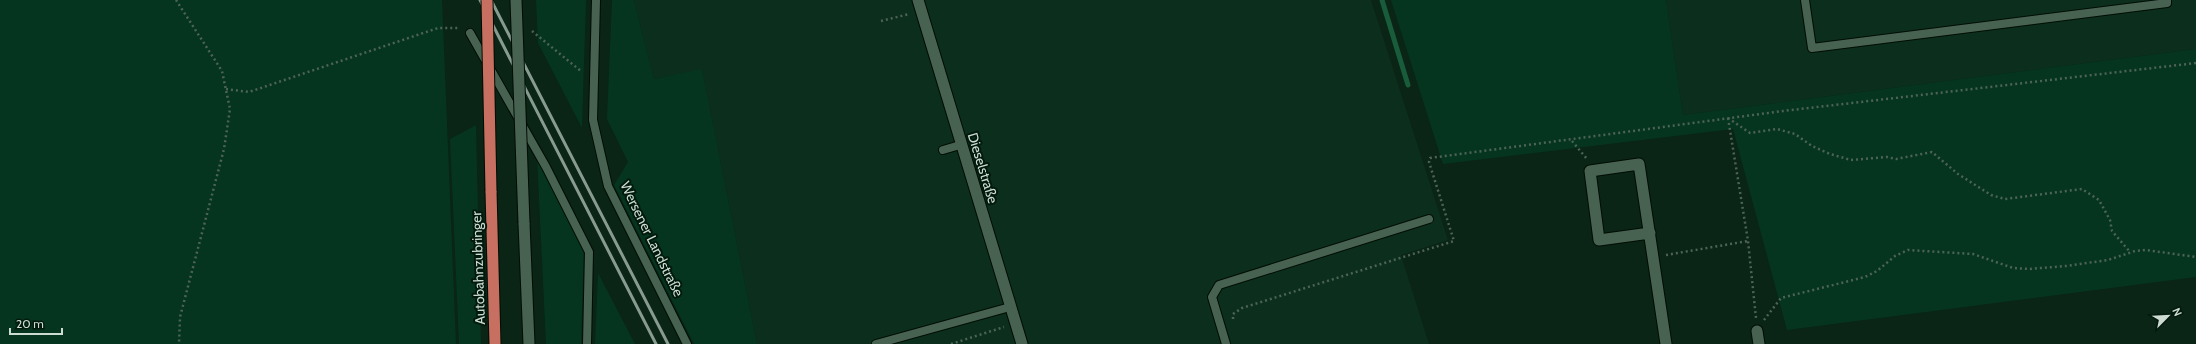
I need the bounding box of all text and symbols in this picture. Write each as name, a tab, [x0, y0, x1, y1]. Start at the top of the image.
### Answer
street label: Dieselstraße	[964, 130, 1002, 206]
street label: Wersener Landstraße	[616, 178, 688, 300]
street label: Autobahnzubringer	[467, 210, 489, 325]
north arrow	[2148, 296, 2188, 336]
text: N	[2169, 306, 2185, 318]
scale bar	[10, 310, 62, 336]
text: 20 m	[16, 316, 44, 331]

